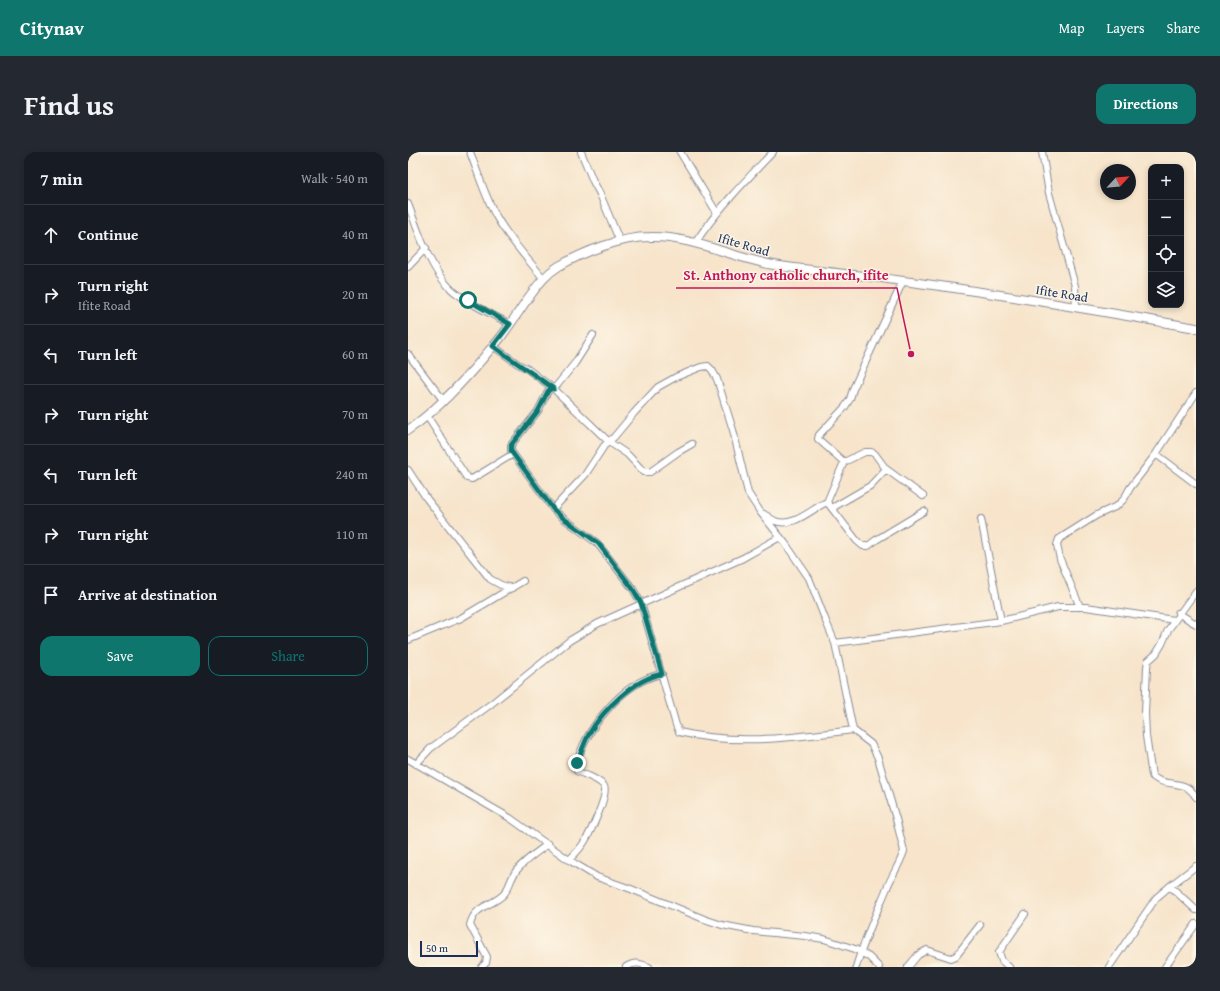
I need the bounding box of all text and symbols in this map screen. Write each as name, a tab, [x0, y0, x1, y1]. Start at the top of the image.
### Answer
text: Citynav	[20, 14, 84, 42]
text: Map	[1059, 18, 1085, 38]
text: Layers	[1107, 18, 1145, 38]
text: Share	[1167, 18, 1200, 38]
text: Find us	[24, 84, 114, 125]
button: Directions	[1096, 84, 1196, 124]
north arrow	[1100, 164, 1136, 200]
map controls	[1148, 164, 1184, 308]
button: +	[1148, 164, 1184, 200]
text: 7 min	[40, 166, 82, 191]
text: Walk · 540 m	[301, 169, 368, 188]
button: −	[1148, 200, 1184, 236]
icon: ahead	[40, 224, 62, 246]
text: Continue	[78, 224, 139, 245]
text: 40 m	[342, 225, 368, 244]
street label: Ifite Road	[716, 228, 772, 261]
button: locate	[1148, 236, 1184, 272]
callout: St. Anthony catholic church, ifite	[676, 262, 897, 288]
text: St. Anthony catholic church, ifite	[683, 265, 889, 285]
button: layers	[1148, 272, 1184, 308]
text: Turn right	[78, 275, 149, 296]
street label: Ifite Road	[1034, 280, 1089, 307]
icon: right	[40, 284, 62, 306]
text: 20 m	[342, 285, 368, 304]
route start	[459, 291, 477, 309]
text: Ifite Road	[78, 296, 131, 315]
icon: left	[40, 344, 62, 366]
text: Turn left	[78, 344, 137, 365]
text: 60 m	[342, 345, 368, 364]
icon: right	[40, 404, 62, 426]
text: Turn right	[78, 404, 149, 425]
text: 70 m	[342, 405, 368, 424]
icon: left	[40, 464, 62, 486]
text: Turn left	[78, 464, 137, 485]
text: 240 m	[336, 465, 368, 484]
icon: right	[40, 524, 62, 546]
text: Turn right	[78, 524, 149, 545]
text: 110 m	[336, 525, 368, 544]
icon: arrive	[40, 584, 62, 606]
text: Arrive at destination	[78, 584, 217, 605]
button: Save	[40, 636, 200, 676]
button: Share	[208, 636, 368, 676]
route end	[568, 754, 586, 772]
scale bar	[420, 939, 478, 958]
text: 50 m	[426, 940, 448, 956]

